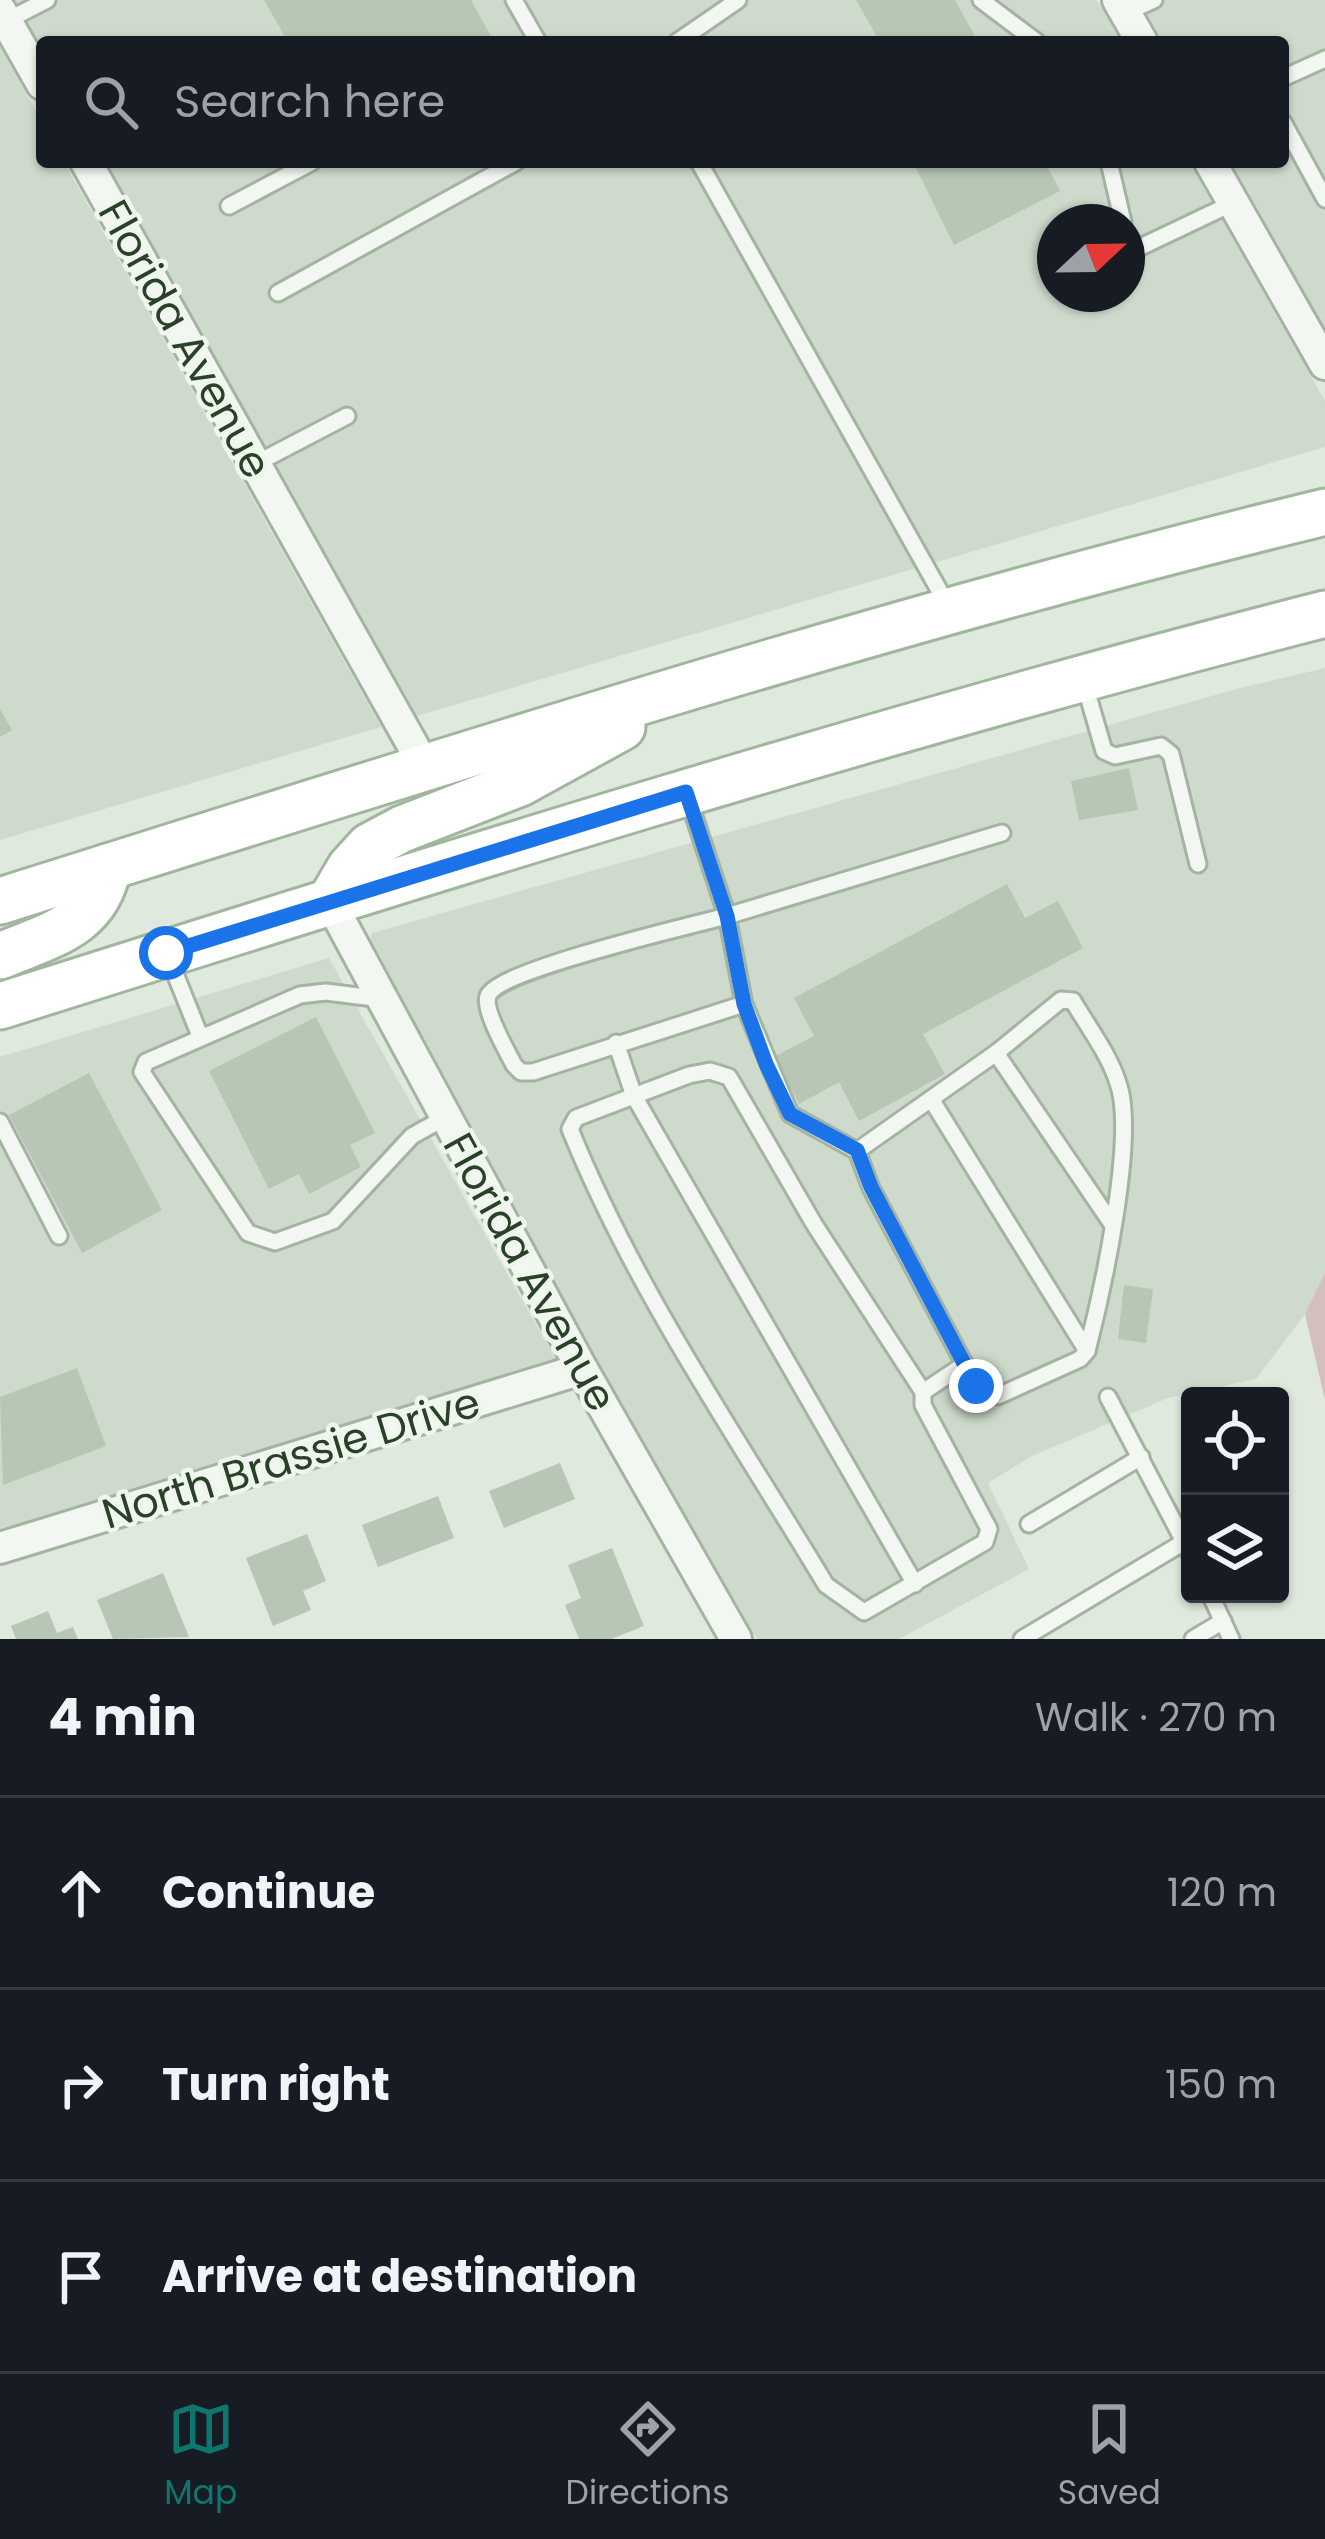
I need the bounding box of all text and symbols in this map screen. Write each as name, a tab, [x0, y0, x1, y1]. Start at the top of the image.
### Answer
search box	[36, 36, 1289, 168]
icon: search	[78, 69, 144, 135]
text: Search here	[174, 70, 445, 133]
street label: Florida Avenue	[84, 189, 286, 489]
north arrow	[1037, 204, 1145, 312]
route start	[139, 926, 193, 980]
street label: Florida Avenue	[429, 1122, 631, 1422]
route end	[949, 1359, 1003, 1413]
street label: North Brassie Drive	[95, 1372, 487, 1544]
map controls	[1181, 1387, 1289, 1603]
button: locate	[1181, 1387, 1289, 1495]
button: layers	[1181, 1495, 1289, 1603]
text: 4 min	[48, 1681, 197, 1753]
text: Walk · 270 m	[1035, 1690, 1277, 1745]
icon: ahead	[48, 1860, 114, 1926]
text: Continue	[162, 1861, 375, 1924]
text: 120 m	[1167, 1865, 1277, 1920]
icon: right	[48, 2052, 114, 2118]
text: Turn right	[162, 2053, 390, 2116]
text: 150 m	[1165, 2057, 1277, 2112]
icon: arrive	[48, 2244, 114, 2310]
text: Arrive at destination	[162, 2245, 637, 2308]
tab: Map	[164, 2396, 237, 2518]
tab: Directions	[566, 2396, 729, 2518]
tab: Saved	[1058, 2396, 1161, 2518]

